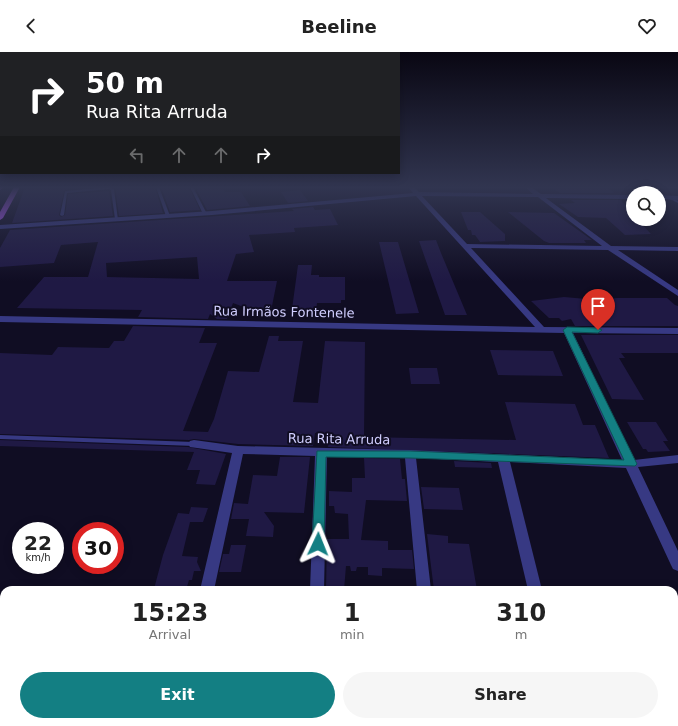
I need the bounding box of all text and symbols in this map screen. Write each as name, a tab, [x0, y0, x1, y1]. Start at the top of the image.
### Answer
icon: back	[20, 15, 42, 37]
icon: heart	[636, 15, 658, 37]
text: Beeline	[301, 16, 377, 37]
text: 50 m	[86, 67, 164, 100]
icon: right	[20, 68, 72, 120]
text: Rua Rita Arruda	[86, 101, 228, 122]
icon: left	[126, 144, 148, 166]
icon: ahead	[168, 144, 190, 166]
icon: ahead	[210, 144, 232, 166]
icon: right	[252, 144, 274, 166]
map controls	[626, 186, 666, 226]
button: search	[626, 186, 666, 226]
pin	[581, 289, 615, 330]
icon: arrive	[587, 295, 609, 317]
street label: Rua Irmãos Fontenele	[213, 303, 355, 321]
street label: Rua Rita Arruda	[288, 431, 390, 447]
speed limit sign: 30	[72, 522, 124, 574]
position arrow	[297, 523, 339, 565]
text: 22	[24, 531, 52, 555]
text: km/h	[25, 552, 51, 563]
text: 15:23	[132, 599, 208, 627]
text: 1	[344, 599, 360, 627]
text: 310	[496, 599, 546, 627]
text: Arrival	[149, 627, 191, 642]
text: min	[340, 627, 364, 642]
text: m	[515, 627, 528, 642]
button: Exit	[20, 672, 335, 718]
button: Share	[343, 672, 658, 718]

